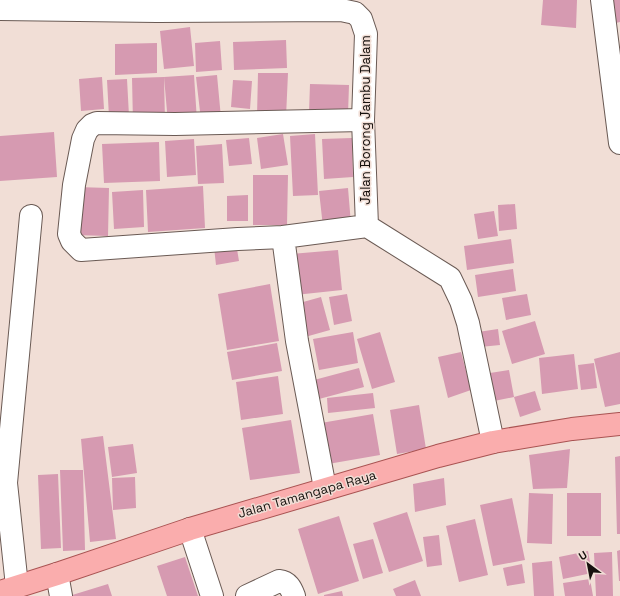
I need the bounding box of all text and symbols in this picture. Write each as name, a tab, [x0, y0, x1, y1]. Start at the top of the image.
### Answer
street label: Jalan Borong Jambu Dalam	[357, 35, 374, 205]
street label: Jalan Tamangapa Raya	[236, 466, 379, 522]
north arrow	[568, 544, 608, 584]
text: U	[576, 548, 590, 563]

